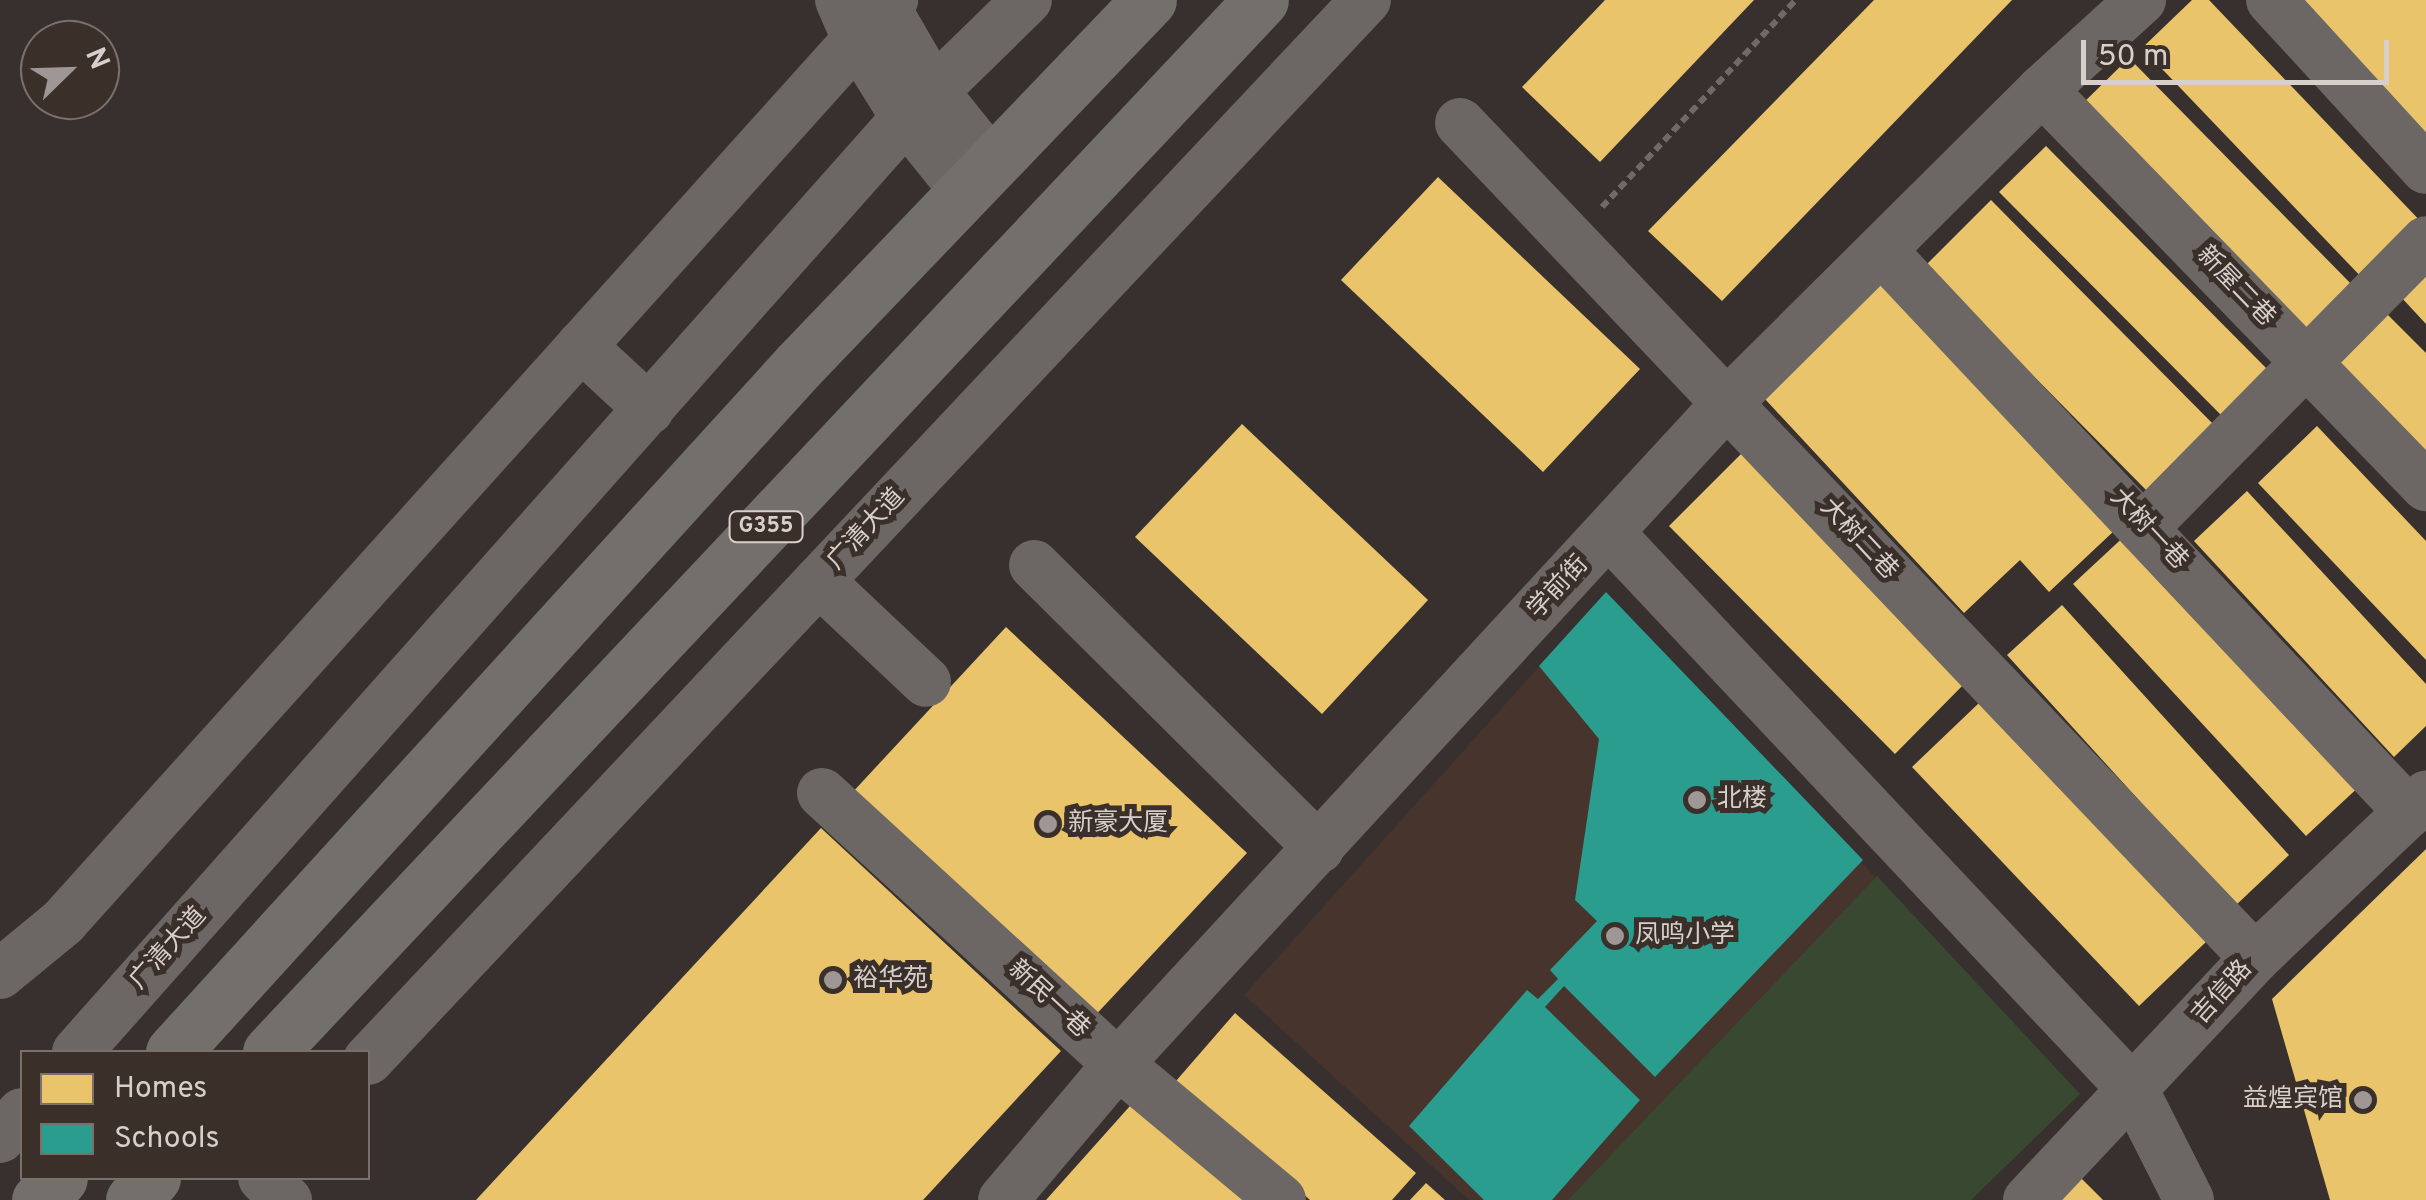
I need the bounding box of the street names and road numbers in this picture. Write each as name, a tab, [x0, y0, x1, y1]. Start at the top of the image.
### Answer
street label: 新屋二巷	[2189, 241, 2281, 333]
street label: 广清大道	[822, 483, 912, 577]
street label: 大树一巷	[2103, 483, 2193, 577]
street label: 大树二巷	[1813, 493, 1903, 587]
road number: G355	[728, 510, 804, 544]
street label: 学前街	[1522, 550, 1596, 626]
street label: 广清大道	[124, 902, 214, 996]
street label: 新民一巷	[1001, 955, 1095, 1045]
street label: 吉信路	[2187, 955, 2259, 1031]

